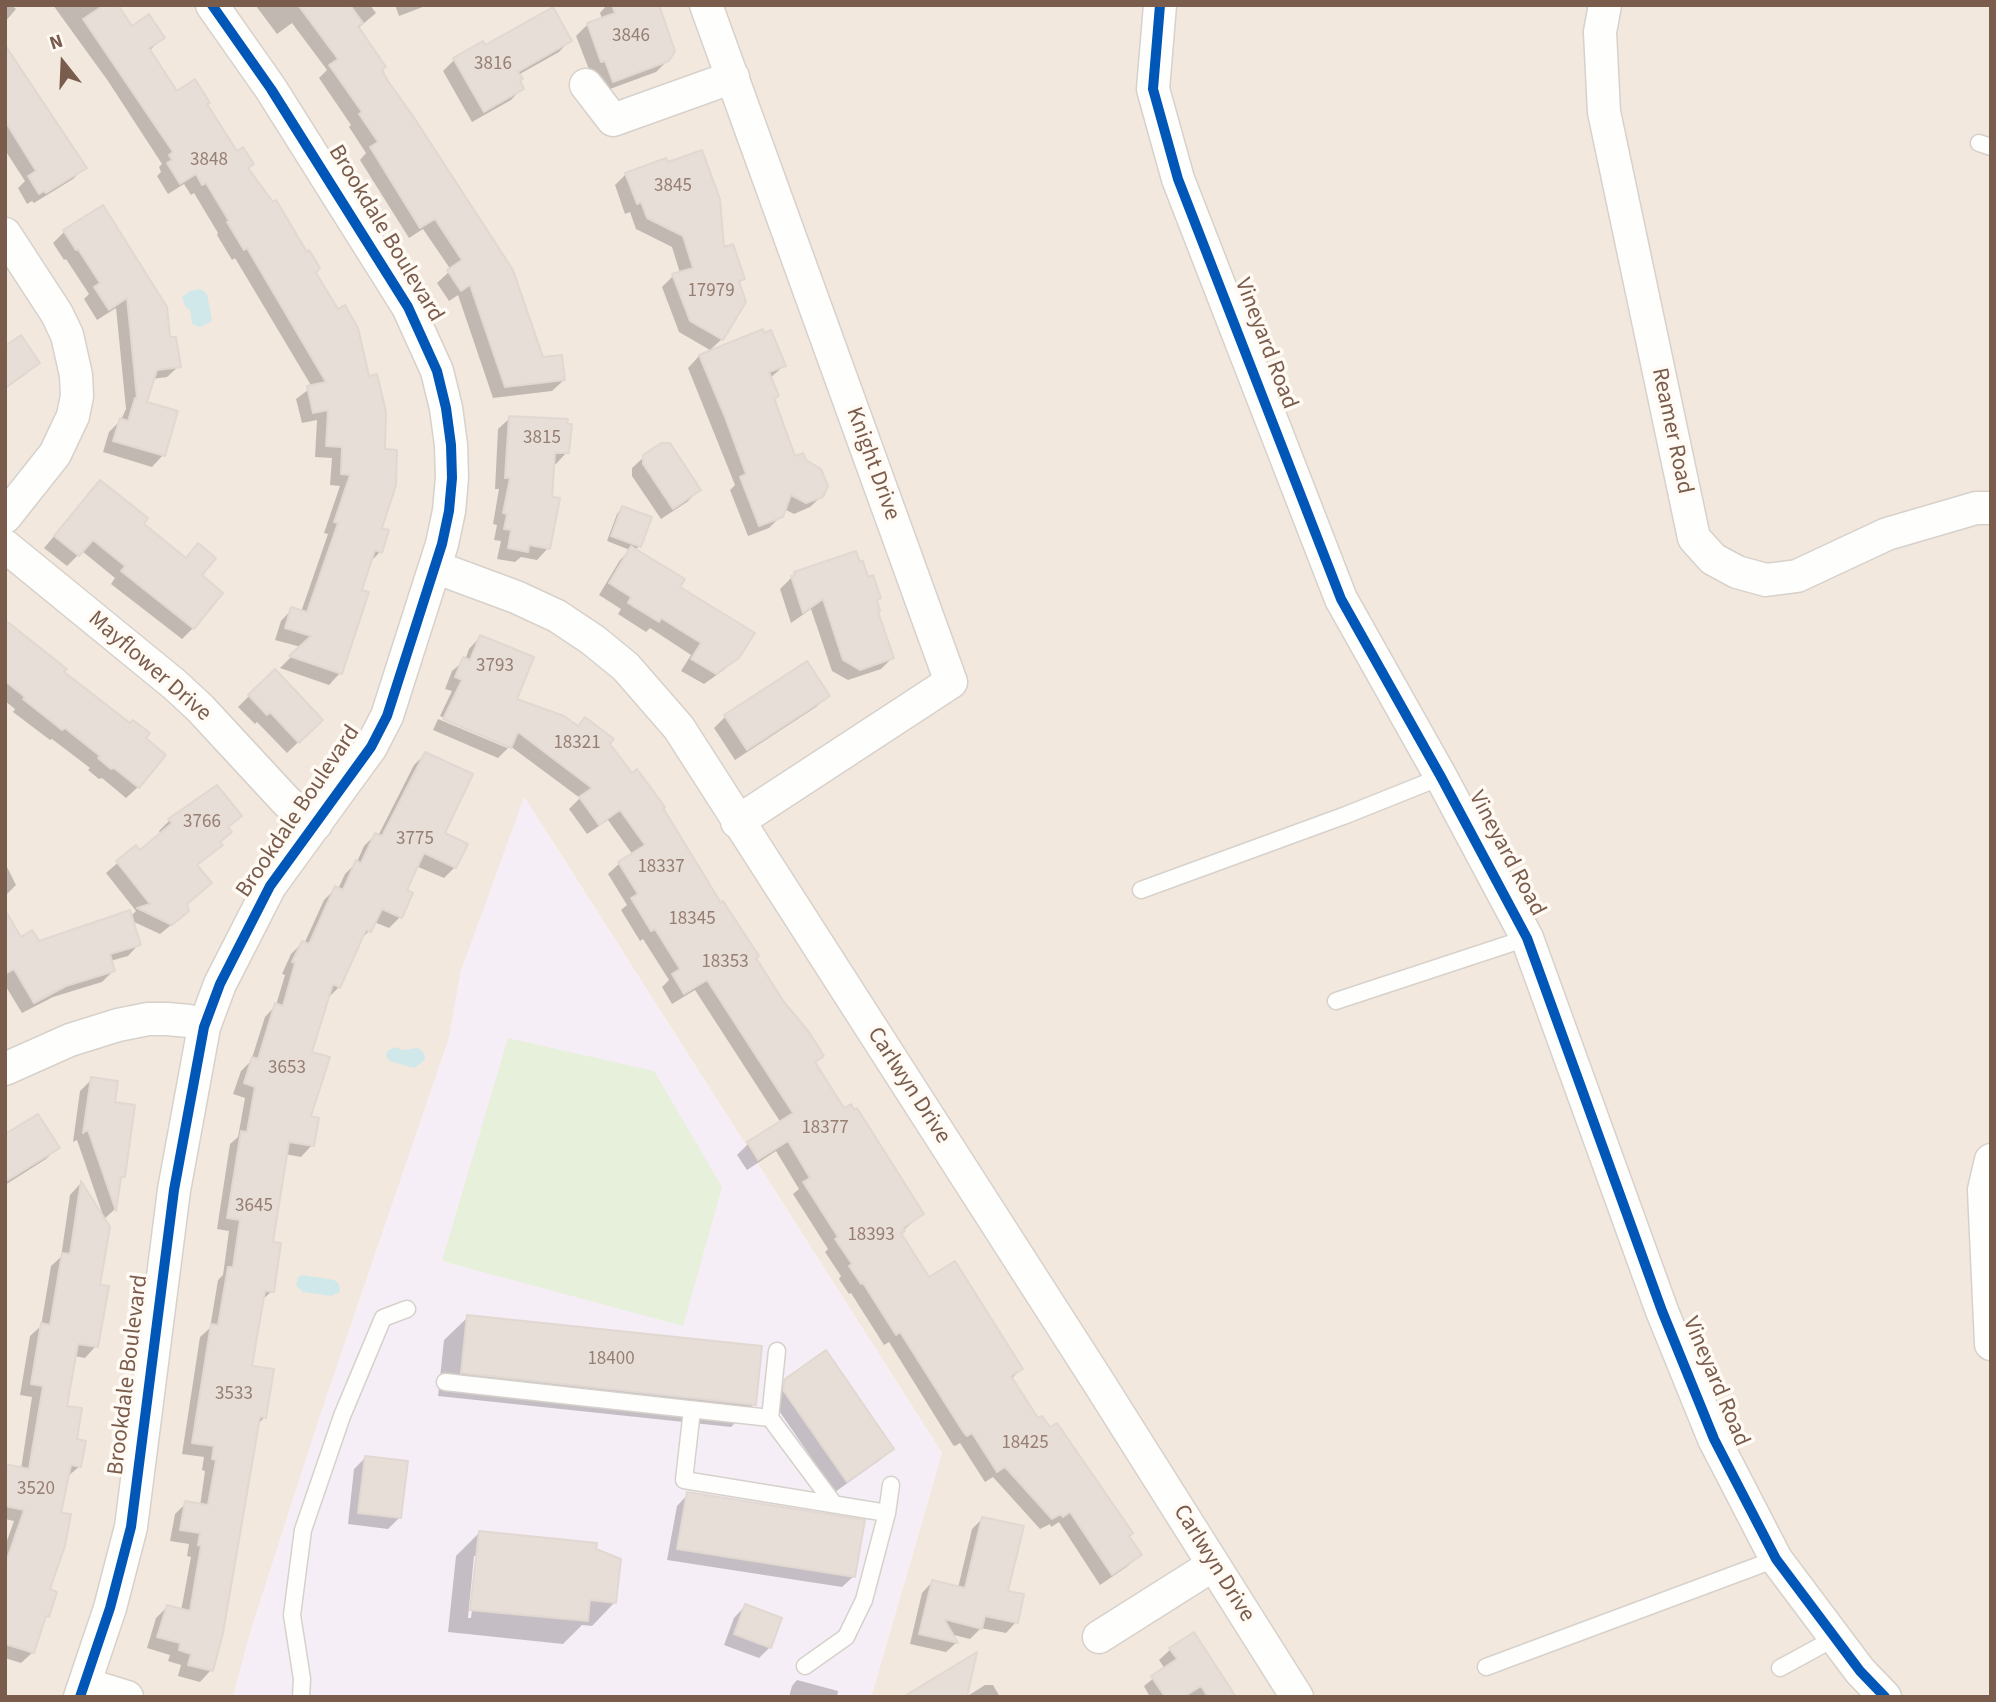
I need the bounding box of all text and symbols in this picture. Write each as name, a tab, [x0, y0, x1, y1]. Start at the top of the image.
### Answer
house number: 3846	[612, 26, 650, 48]
north arrow	[28, 28, 98, 98]
text: N	[46, 28, 67, 57]
house number: 3816	[474, 54, 512, 76]
street label: Brookdale Boulevard	[321, 140, 449, 328]
house number: 3848	[190, 150, 228, 172]
house number: 3845	[654, 176, 692, 198]
street label: Vineyard Road	[1227, 275, 1303, 413]
house number: 17979	[687, 281, 735, 303]
street label: Reamer Road	[1644, 366, 1698, 496]
street label: Knight Drive	[839, 404, 905, 524]
house number: 3815	[523, 428, 561, 450]
street label: Mayflower Drive	[82, 606, 216, 728]
house number: 3793	[476, 656, 514, 678]
street label: Brookdale Boulevard	[231, 721, 367, 903]
house number: 18321	[553, 733, 601, 755]
street label: Vineyard Road	[1461, 787, 1551, 921]
house number: 3766	[183, 812, 221, 834]
house number: 3775	[396, 829, 434, 851]
house number: 18337	[637, 857, 685, 879]
house number: 18345	[668, 909, 716, 931]
house number: 18353	[701, 952, 749, 974]
street label: Carlwyn Drive	[860, 1023, 956, 1149]
house number: 3653	[268, 1058, 306, 1080]
house number: 18377	[801, 1118, 849, 1140]
house number: 3645	[235, 1196, 273, 1218]
house number: 18393	[847, 1225, 895, 1247]
street label: Brookdale Boulevard	[103, 1273, 155, 1477]
street label: Vineyard Road	[1675, 1313, 1755, 1451]
house number: 18400	[587, 1349, 635, 1371]
house number: 3533	[215, 1384, 253, 1406]
house number: 18425	[1001, 1433, 1049, 1455]
house number: 3520	[17, 1479, 55, 1501]
street label: Carlwyn Drive	[1166, 1500, 1260, 1628]

